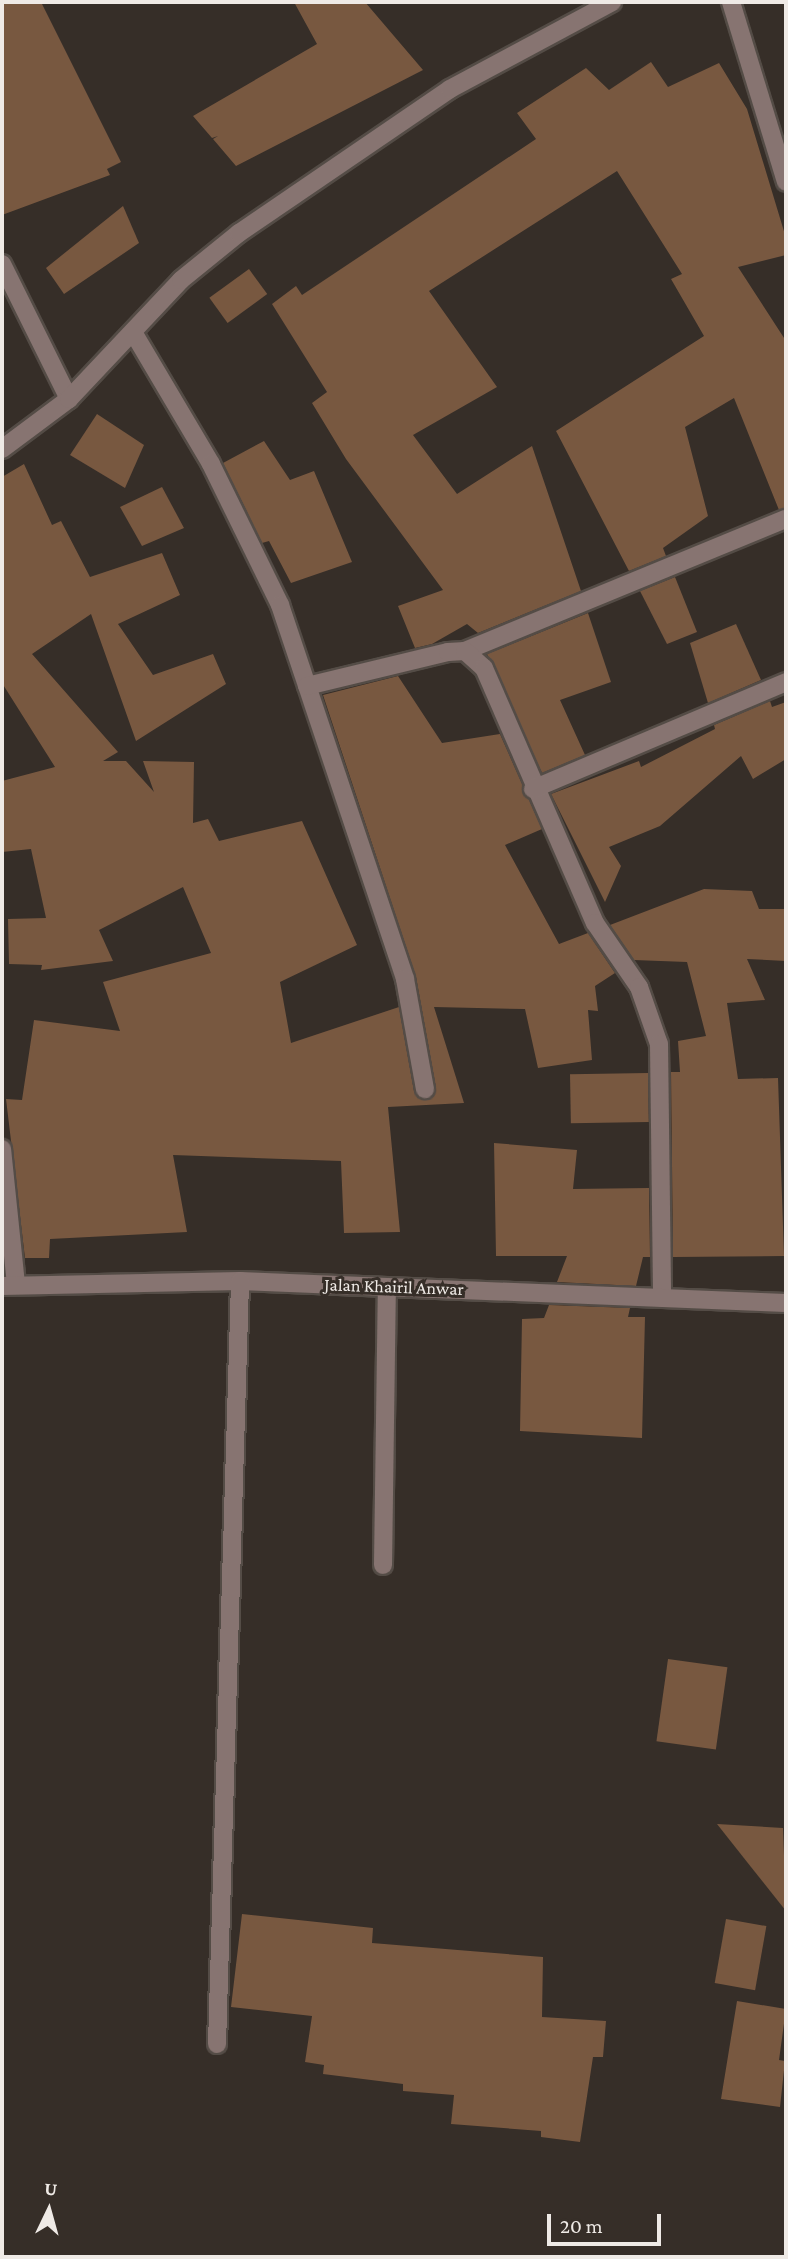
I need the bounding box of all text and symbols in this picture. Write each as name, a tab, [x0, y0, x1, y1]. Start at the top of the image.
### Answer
street label: Jalan Khairil Anwar	[324, 1274, 464, 1300]
north arrow	[14, 2175, 84, 2245]
text: U	[43, 2178, 58, 2200]
scale bar	[550, 2200, 664, 2244]
text: 20 m	[560, 2214, 603, 2238]

